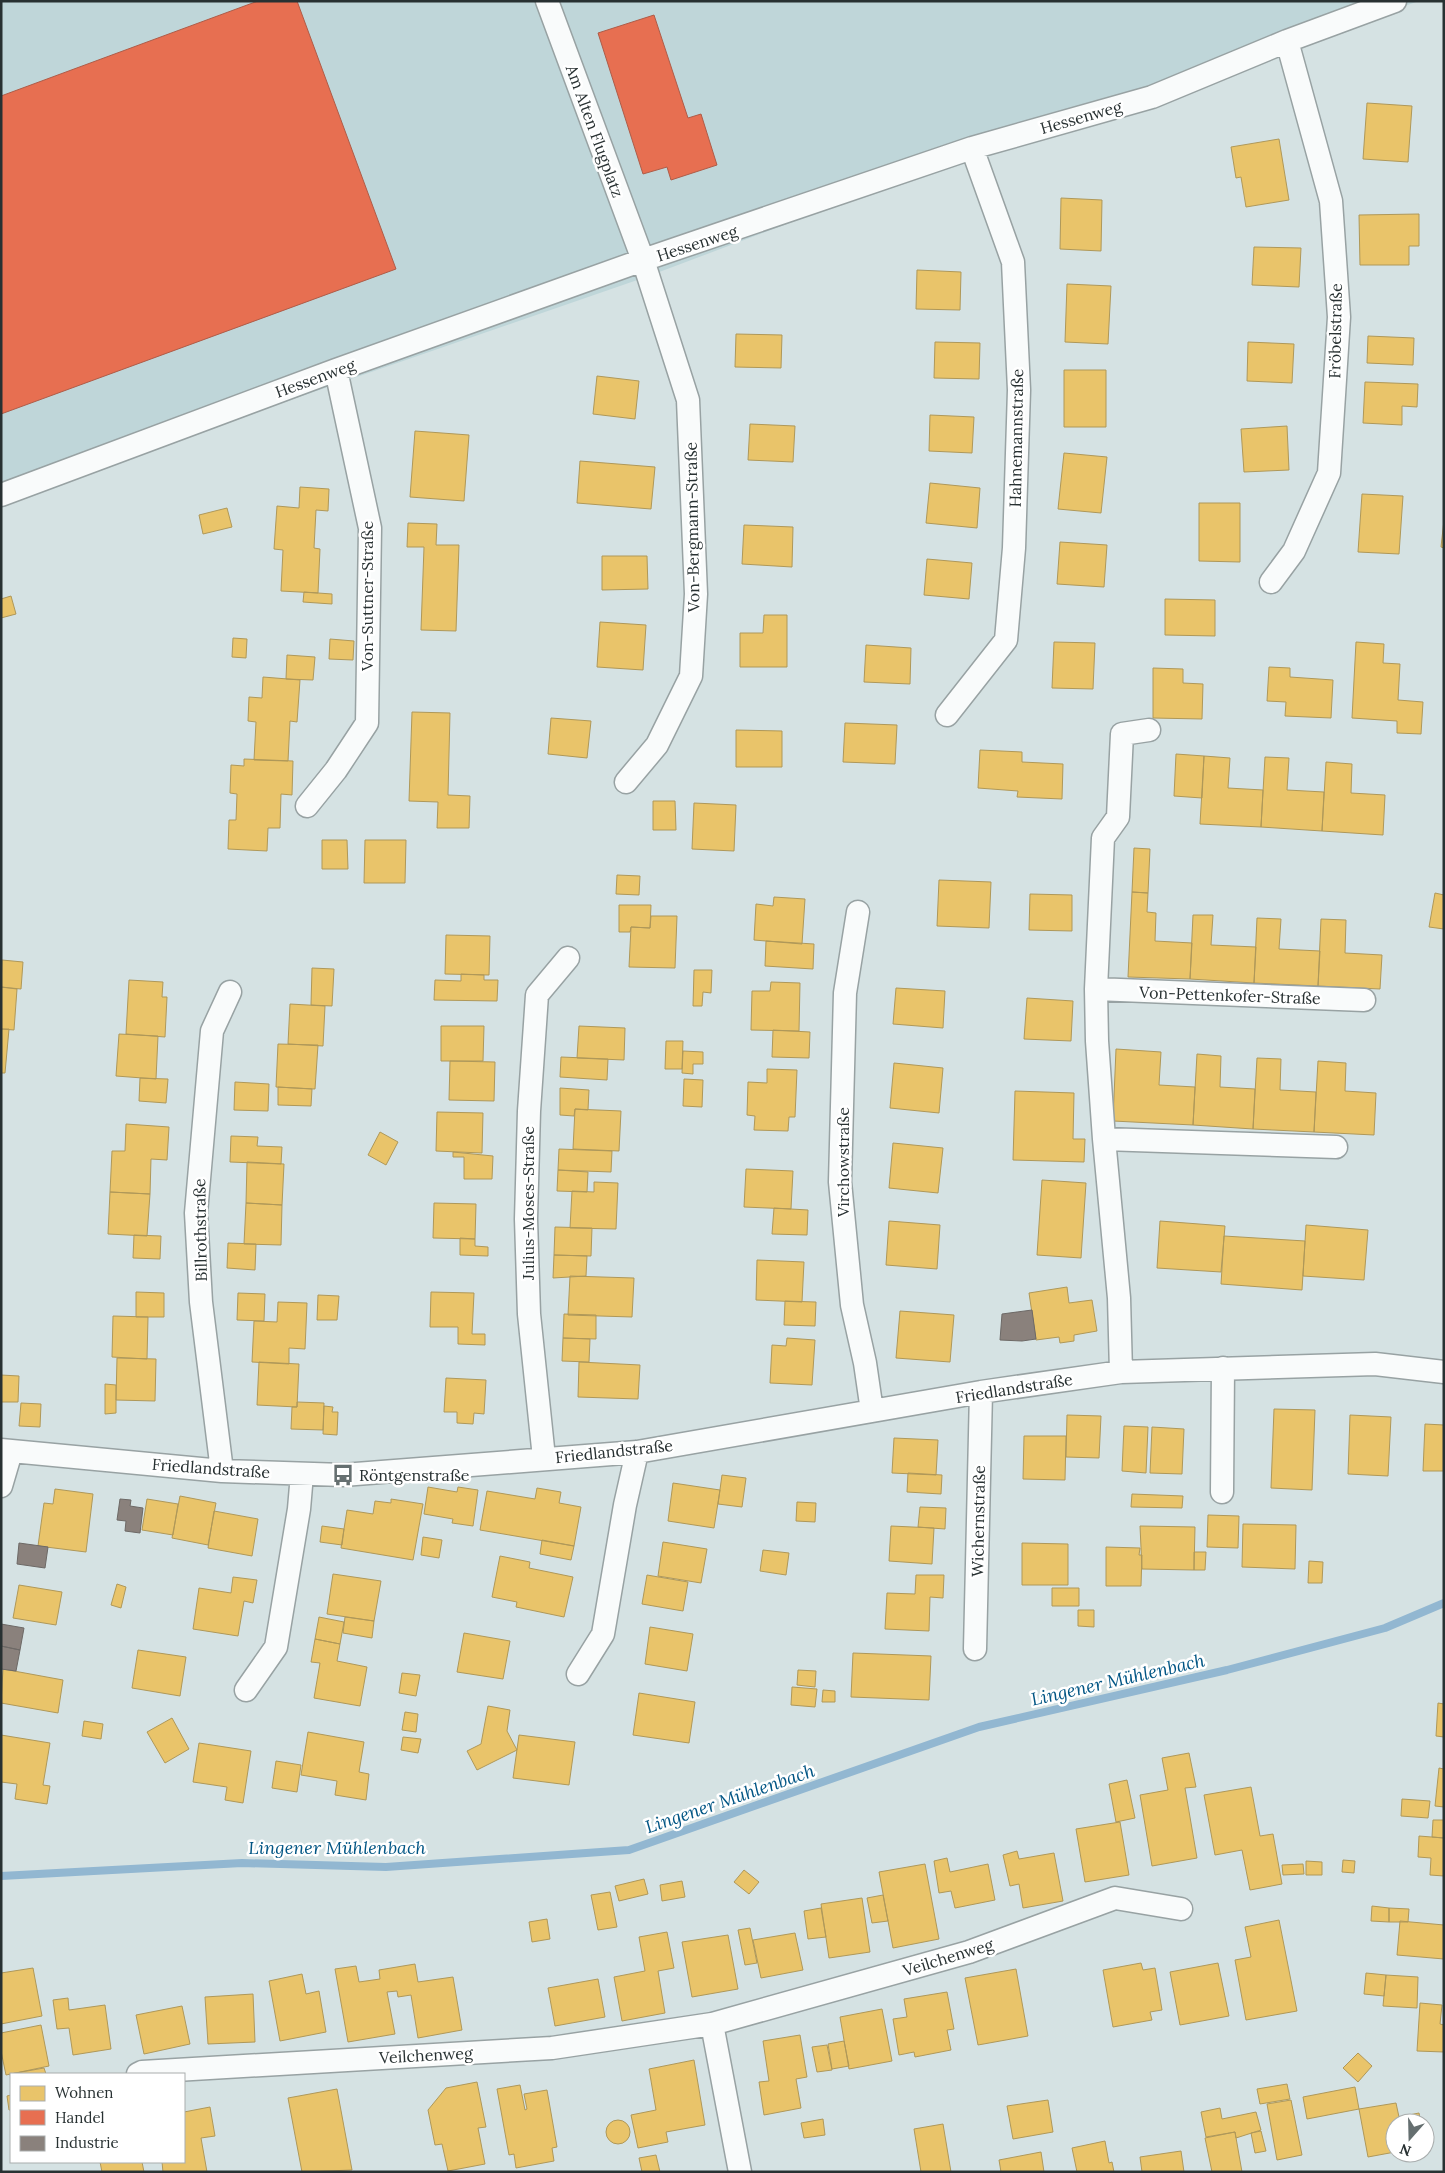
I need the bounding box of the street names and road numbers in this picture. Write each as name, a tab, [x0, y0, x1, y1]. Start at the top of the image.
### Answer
street label: Am Alten Flugplatz	[561, 61, 628, 200]
street label: Hessenweg	[1038, 96, 1125, 138]
street label: Hessenweg	[654, 220, 741, 265]
street label: Fröbelstraße	[1324, 283, 1346, 379]
street label: Hessenweg	[272, 354, 359, 402]
street label: Hahnemannstraße	[1005, 368, 1027, 508]
street label: Von-Bergmann-Straße	[681, 441, 704, 613]
street label: Von-Suttner-Straße	[357, 521, 377, 672]
street label: Von-Pettenkofer-Straße	[1138, 982, 1321, 1008]
street label: Virchowstraße	[833, 1107, 853, 1218]
street label: Julius-Moses-Straße	[518, 1126, 538, 1281]
street label: Billrothstraße	[189, 1178, 211, 1282]
street label: Friedlandstraße	[954, 1369, 1074, 1407]
street label: Friedlandstraße	[554, 1435, 674, 1467]
street label: Friedlandstraße	[151, 1454, 271, 1482]
street label: Wichernstraße	[967, 1465, 989, 1577]
street label: Veilchenweg	[899, 1933, 997, 1981]
street label: Veilchenweg	[378, 2043, 474, 2067]

